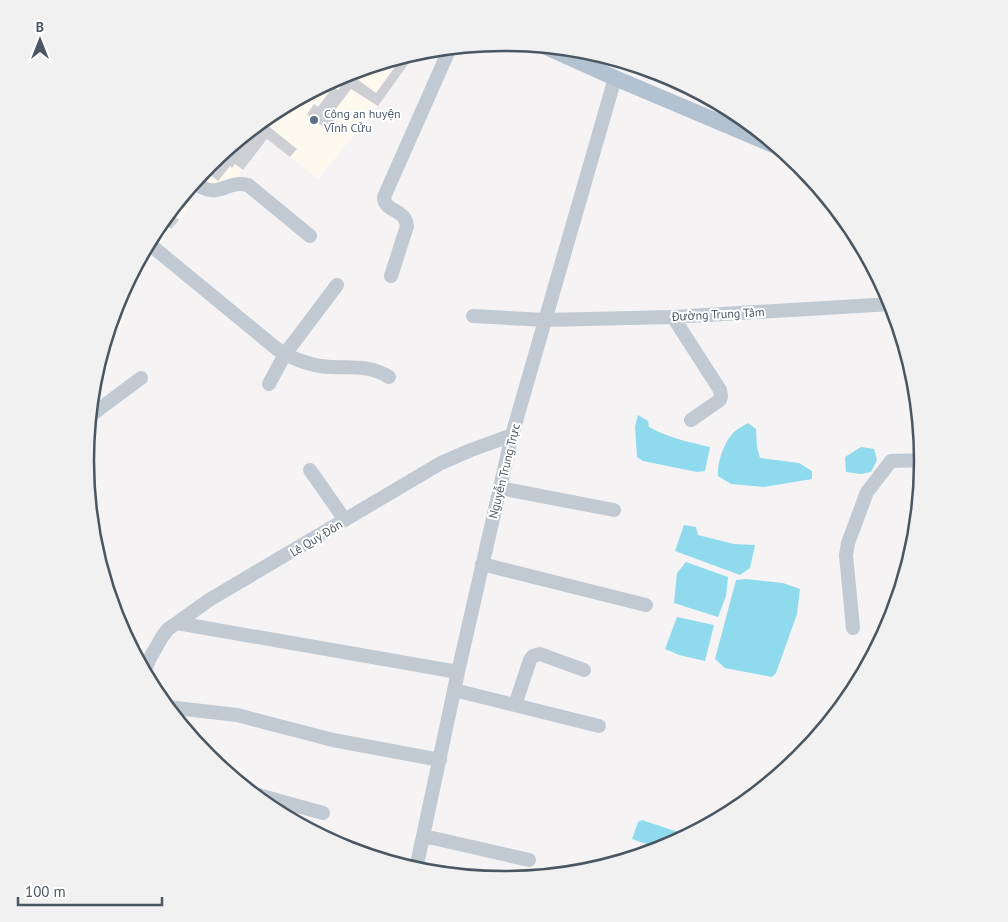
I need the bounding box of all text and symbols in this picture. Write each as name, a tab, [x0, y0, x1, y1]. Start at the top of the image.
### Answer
north arrow	[15, 15, 65, 65]
text: B	[36, 18, 44, 36]
place label: Công an huyện Vĩnh Cửu	[323, 106, 401, 135]
marker: Công an huyện Vĩnh Cửu	[308, 114, 320, 126]
street label: Đường Trung Tâm	[670, 304, 765, 324]
street label: Nguyễn Trung Trực	[485, 421, 523, 520]
street label: Lê Quý Đôn	[287, 516, 345, 560]
scale bar	[18, 874, 161, 906]
text: 100 m	[25, 882, 66, 901]

